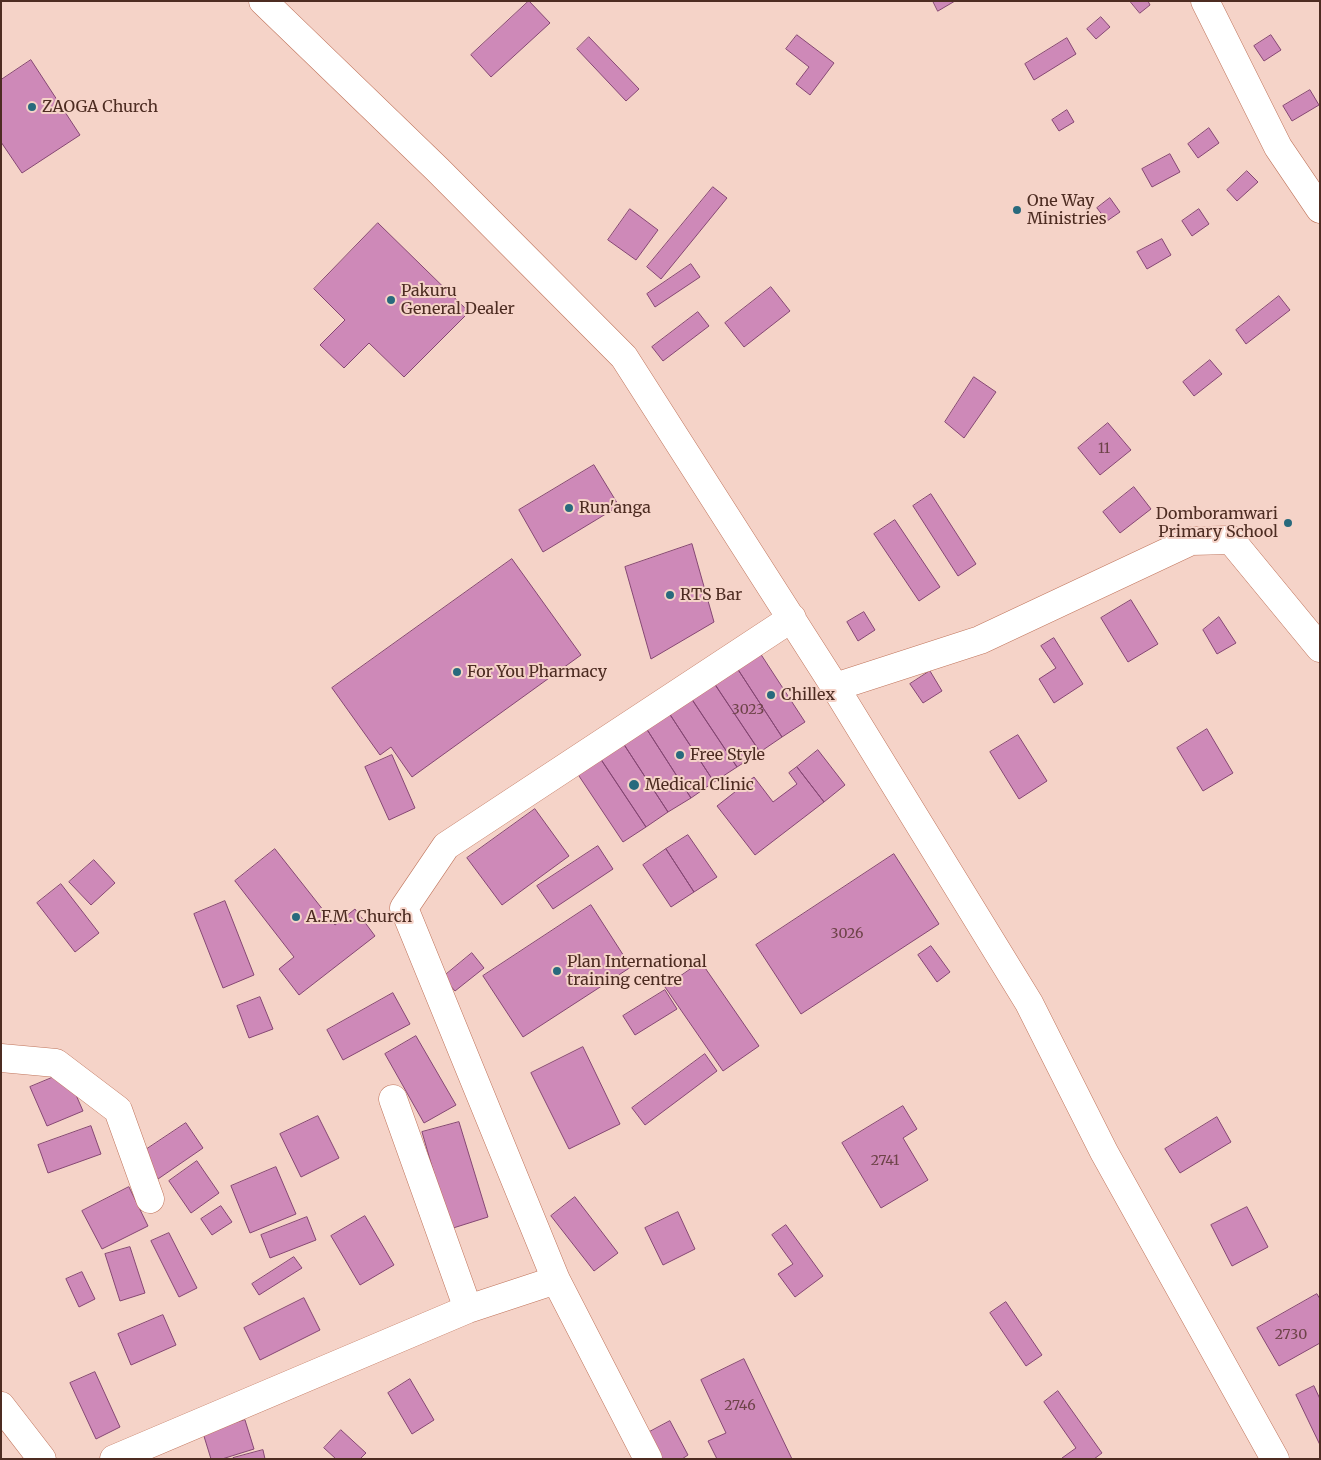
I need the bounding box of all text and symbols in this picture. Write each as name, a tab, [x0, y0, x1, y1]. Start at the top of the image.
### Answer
place label: ZAOGA Church	[42, 97, 158, 117]
marker: ZAOGA Church	[26, 101, 38, 113]
place label: One Way Ministries	[1027, 191, 1107, 229]
marker: One Way Ministries	[1011, 204, 1023, 216]
place label: Pakuru General Dealer	[401, 281, 515, 319]
marker: Pakuru General Dealer	[385, 294, 397, 306]
house number: 11	[1098, 441, 1110, 457]
place label: Run'anga	[579, 498, 651, 518]
marker: Run'anga	[563, 502, 575, 514]
place label: Domboramwari Primary School	[1156, 504, 1278, 542]
marker: Domboramwari Primary School	[1282, 517, 1294, 529]
place label: RTS Bar	[680, 585, 742, 605]
marker: RTS Bar	[664, 589, 676, 601]
place label: For You Pharmacy	[467, 662, 607, 682]
marker: For You Pharmacy	[451, 666, 463, 678]
place label: Chillex	[781, 685, 835, 705]
marker: Chillex	[765, 689, 777, 701]
house number: 3023	[732, 702, 764, 718]
place label: Free Style	[690, 745, 765, 765]
marker: Free Style	[674, 749, 686, 761]
place label: Medical Clinic	[645, 775, 754, 795]
marker: Medical Clinic	[627, 778, 641, 792]
place label: A.F.M. Church	[306, 907, 412, 927]
marker: A.F.M. Church	[290, 911, 302, 923]
house number: 3026	[831, 926, 863, 942]
place label: Plan International training centre	[567, 952, 707, 990]
marker: Plan International training centre	[551, 965, 563, 977]
house number: 2741	[871, 1153, 899, 1169]
house number: 2730	[1275, 1327, 1307, 1343]
house number: 2746	[724, 1398, 756, 1414]

